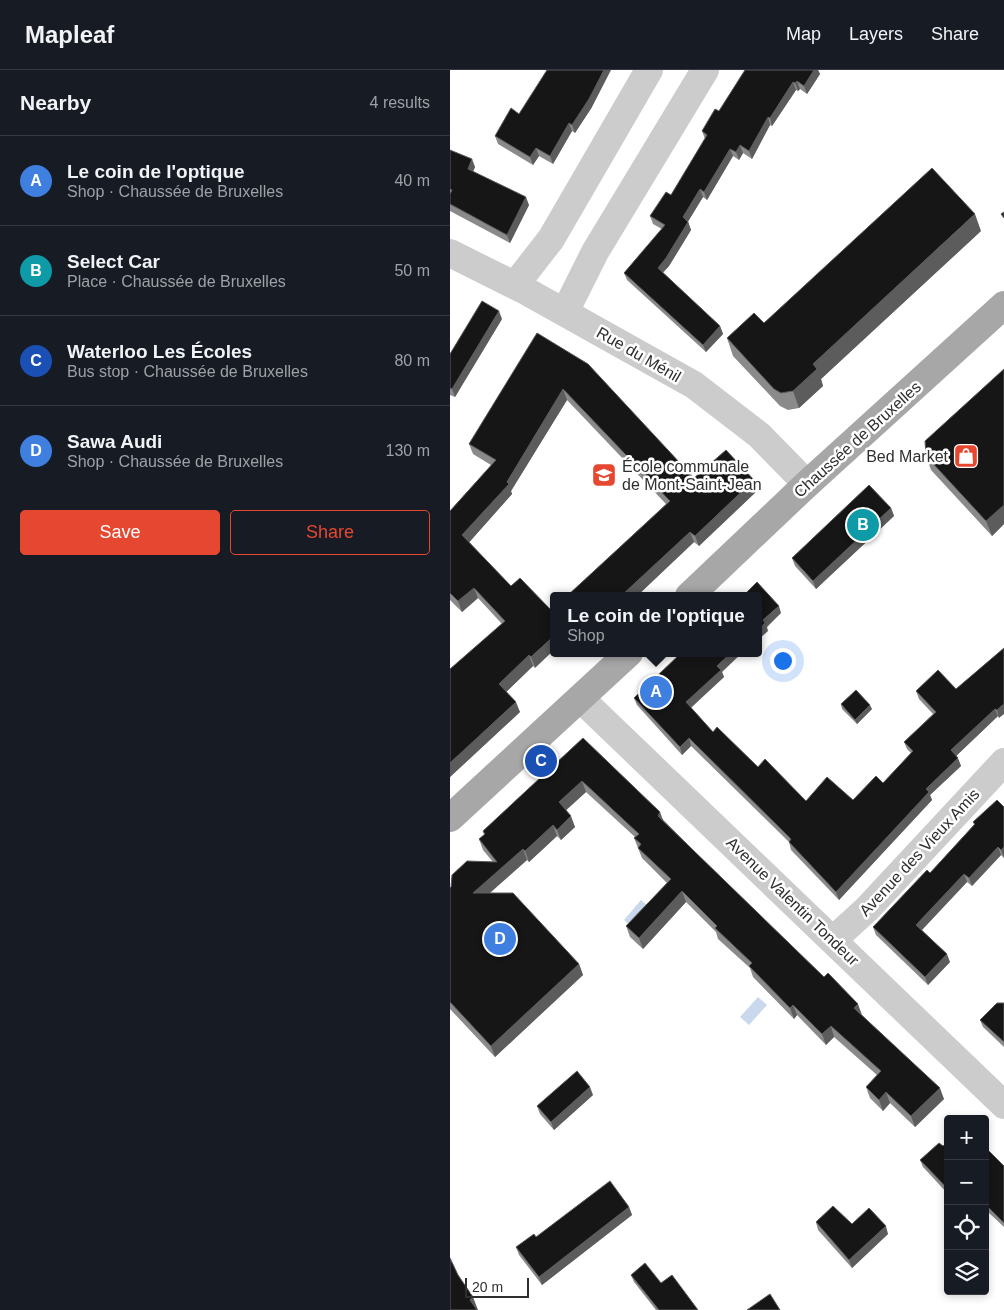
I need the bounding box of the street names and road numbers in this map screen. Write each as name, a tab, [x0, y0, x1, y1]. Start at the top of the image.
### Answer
street label: Rue du Ménil	[594, 324, 684, 385]
street label: Chaussée de Bruxelles	[791, 378, 924, 501]
street label: Avenue des Vieux Amis	[856, 785, 983, 919]
street label: Avenue Valentin Tondeur	[723, 834, 863, 969]

